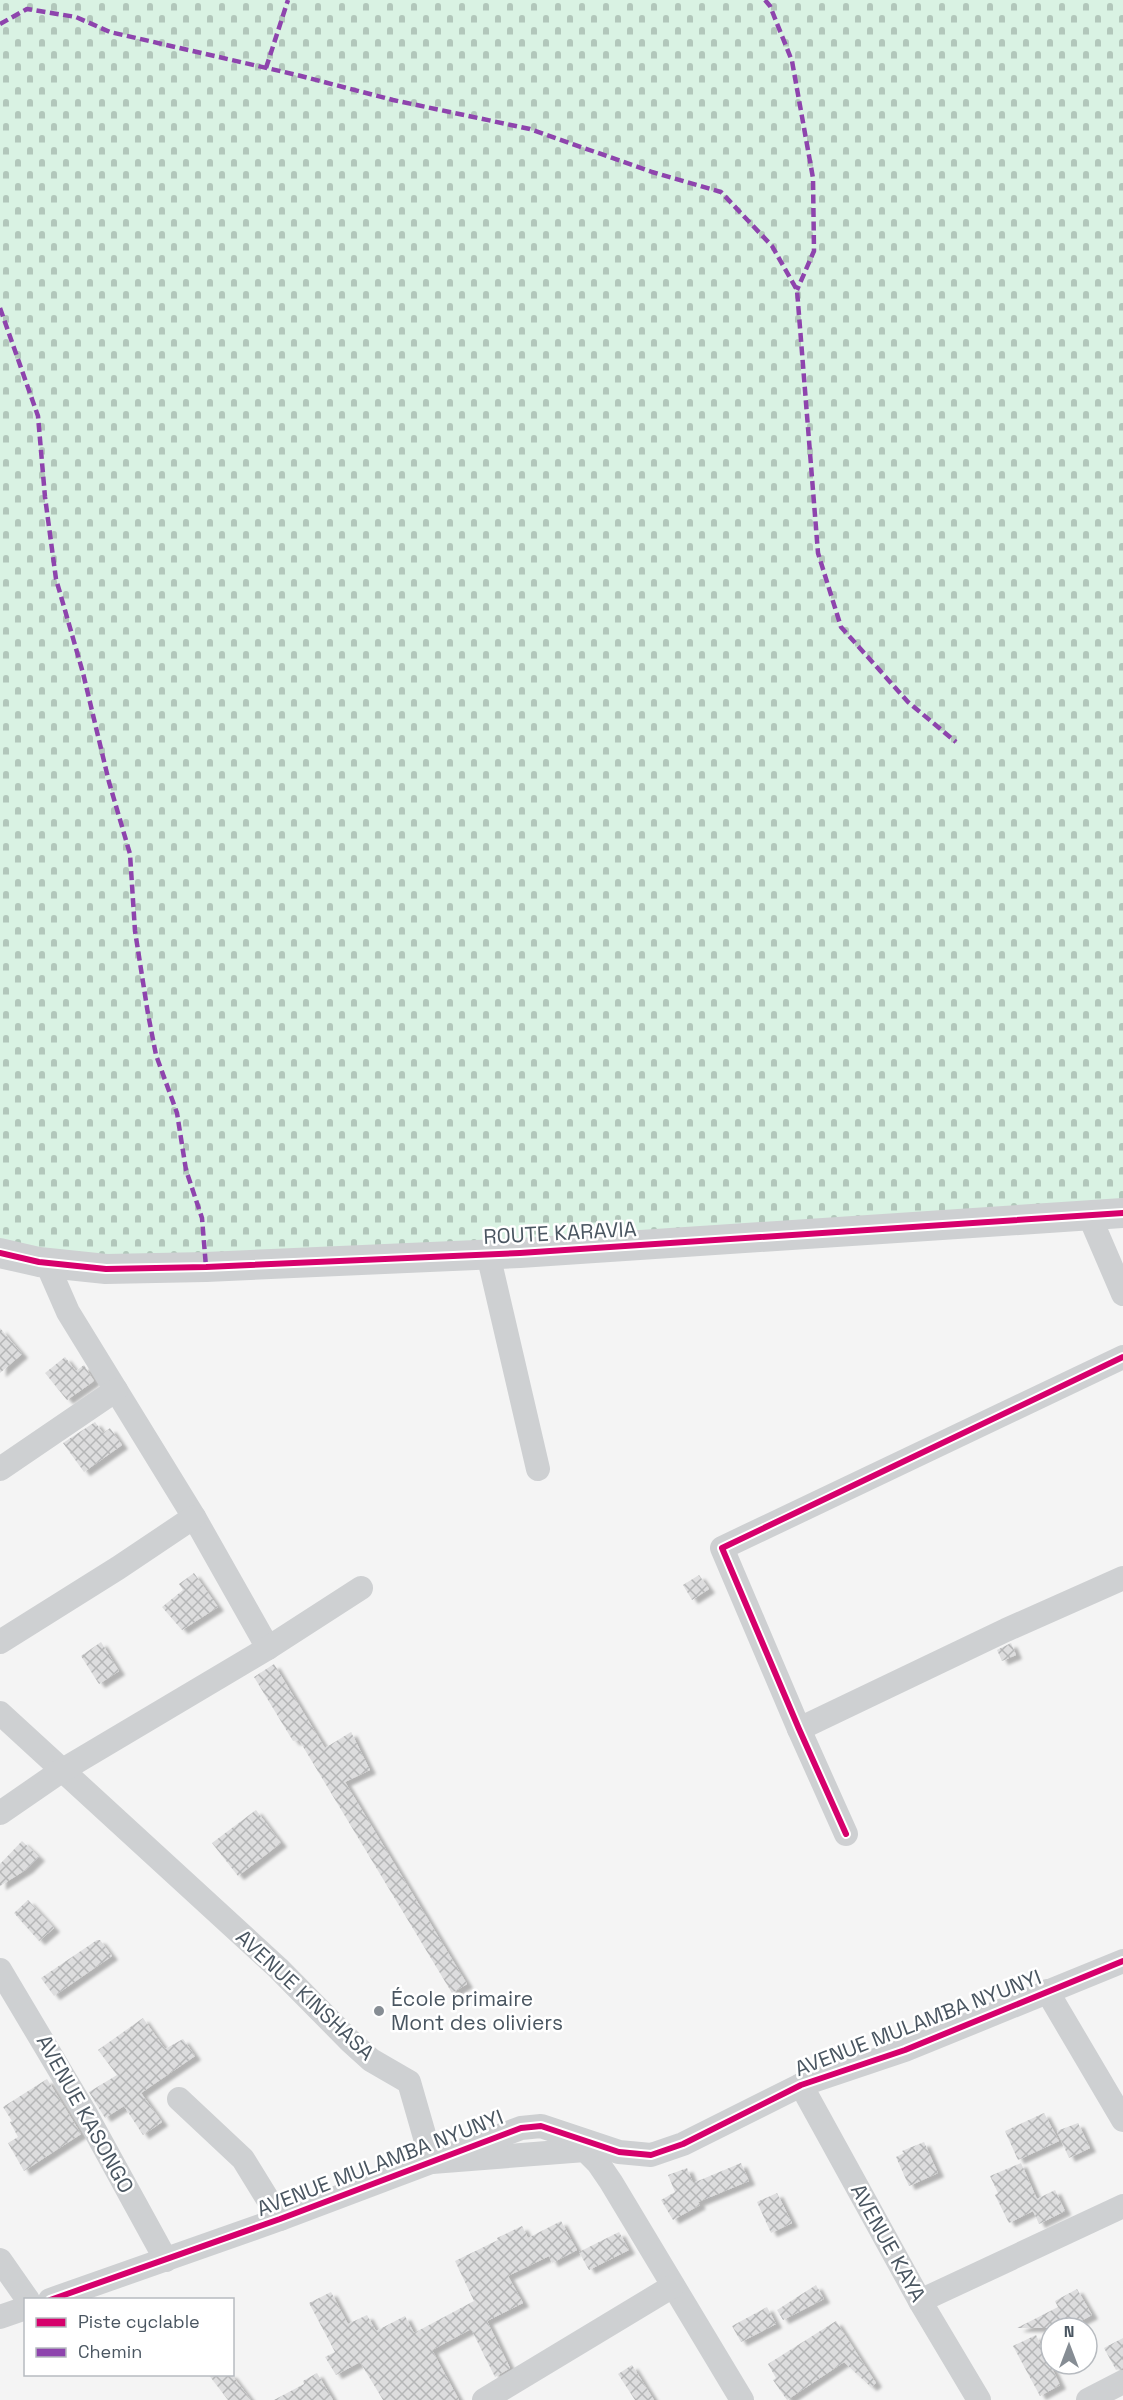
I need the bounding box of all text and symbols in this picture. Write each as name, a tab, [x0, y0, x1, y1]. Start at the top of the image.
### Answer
street label: ROUTE KARAVIA	[483, 1215, 637, 1250]
street label: AVENUE KINSHASA	[230, 1923, 380, 2066]
street label: AVENUE MULAMBA NYUNYI	[791, 1963, 1045, 2082]
place label: École primaire Mont des oliviers	[391, 1985, 563, 2036]
marker: École primaire Mont des oliviers	[372, 2004, 386, 2018]
street label: AVENUE KASONGO	[31, 2030, 140, 2198]
street label: AVENUE MULAMBA NYUNYI	[253, 2103, 507, 2222]
street label: AVENUE KAYA	[845, 2179, 932, 2307]
legend	[24, 2298, 234, 2376]
text: Piste cyclable	[78, 2310, 200, 2333]
north arrow	[1039, 2316, 1099, 2376]
text: N	[1064, 2321, 1074, 2342]
text: Chemin	[78, 2340, 142, 2363]

